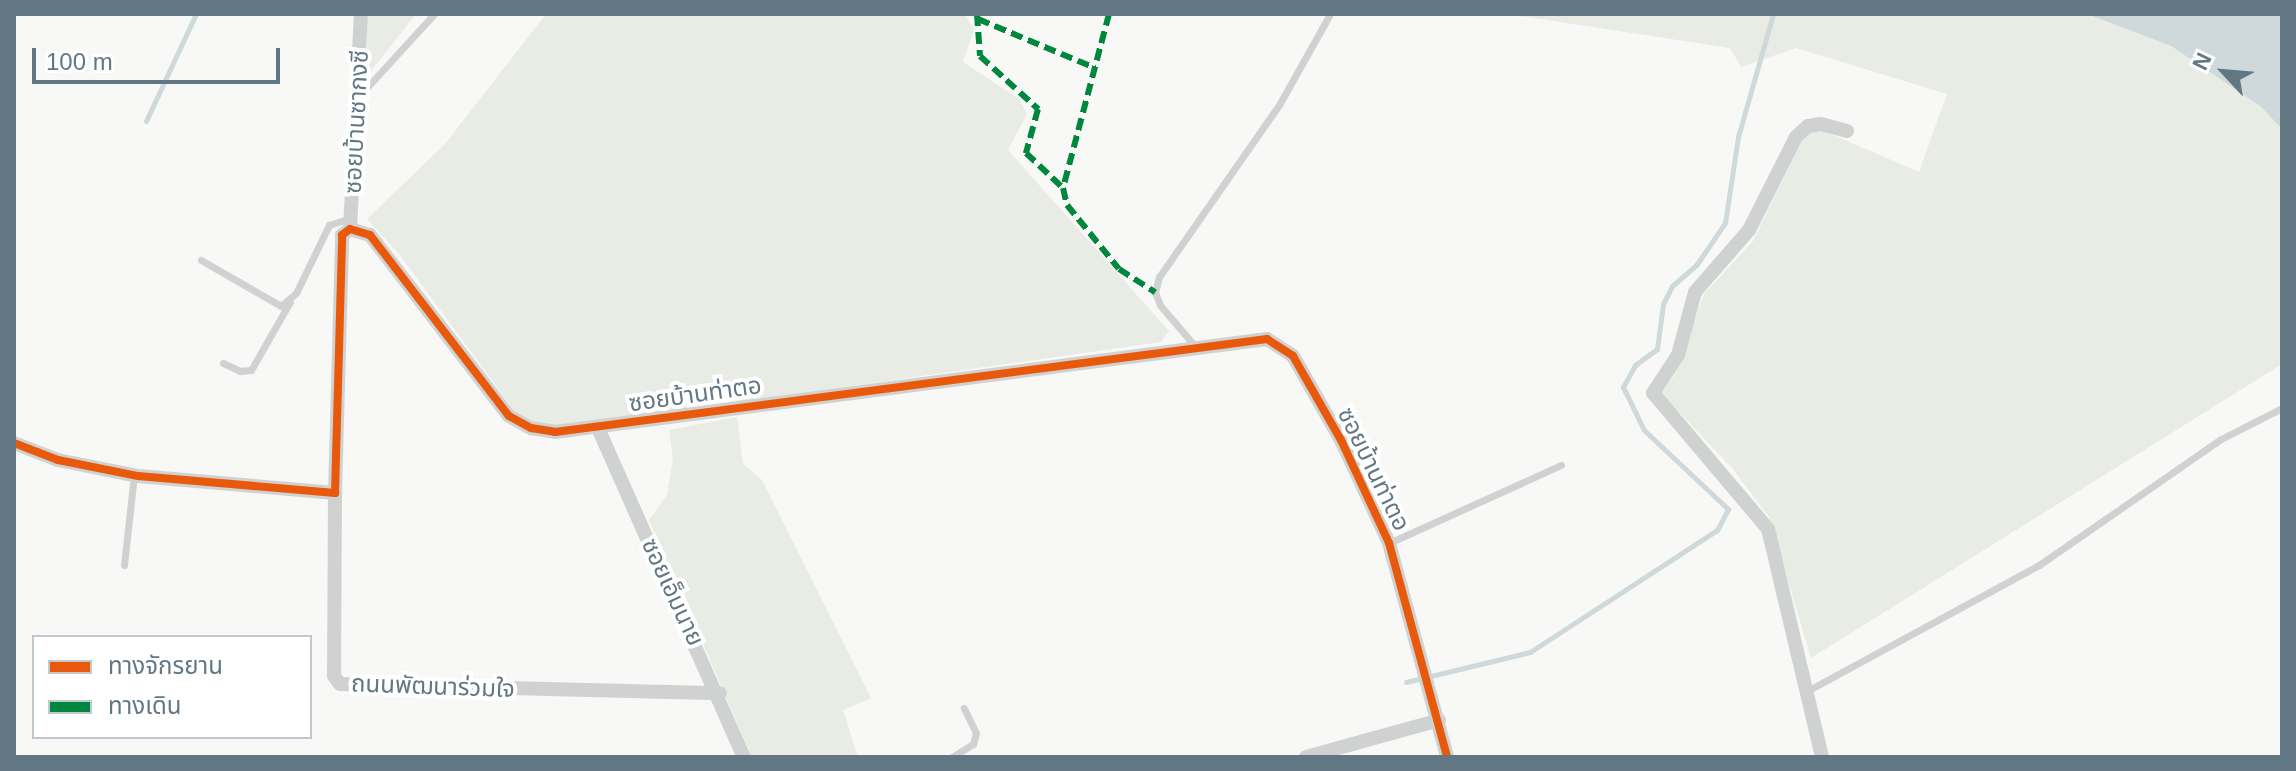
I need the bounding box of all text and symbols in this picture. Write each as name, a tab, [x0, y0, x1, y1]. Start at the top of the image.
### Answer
scale bar	[36, 32, 284, 82]
north arrow	[2184, 32, 2264, 112]
text: 100 m	[46, 48, 113, 75]
street label: ซอยบ้านซากงซี	[338, 49, 374, 195]
text: N	[2187, 49, 2217, 74]
street label: ซอยบ้านท่าตอ	[627, 370, 763, 418]
street label: ซอยบ้านท่าตอ	[1332, 403, 1416, 535]
street label: ซอยเอ็มนาย	[636, 534, 710, 650]
legend	[32, 635, 312, 739]
text: ทางจักรยาน	[108, 652, 223, 679]
street label: ถนนพัฒนาร่วมใจ	[351, 669, 515, 703]
text: ทางเดิน	[108, 692, 182, 719]

